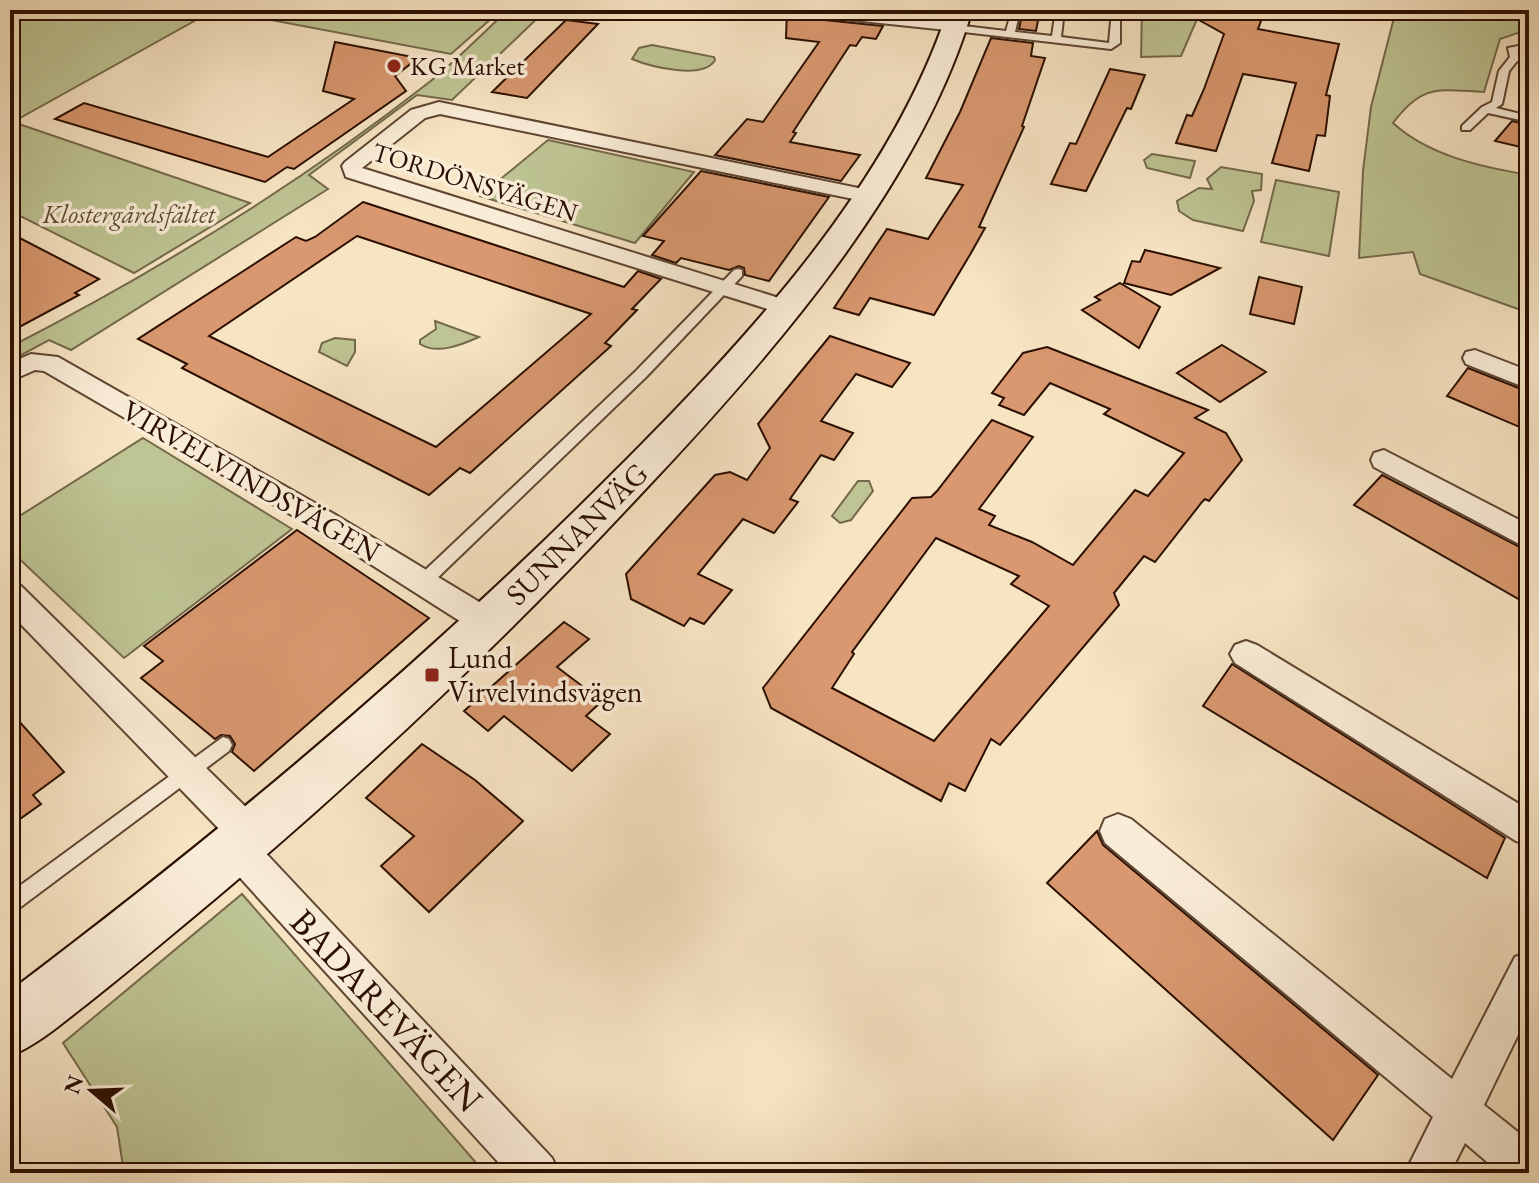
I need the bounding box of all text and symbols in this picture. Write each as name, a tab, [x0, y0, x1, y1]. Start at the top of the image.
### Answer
place label: KG Market	[410, 49, 524, 83]
marker: KG Market	[385, 57, 403, 75]
street label: TORDÖNSVÄGEN	[368, 135, 582, 230]
park label: Klostergårdsfältet	[42, 197, 217, 231]
street label: VIRVELVINDSVÄGEN	[115, 391, 388, 571]
street label: SUNNANVÄG	[497, 454, 656, 613]
place label: Lund Virvelvindsvägen	[448, 638, 643, 711]
marker: Lund Virvelvindsvägen	[423, 666, 441, 684]
street label: BADAREVÄGEN	[280, 899, 493, 1122]
north arrow	[52, 1051, 132, 1131]
text: N	[57, 1071, 90, 1098]

